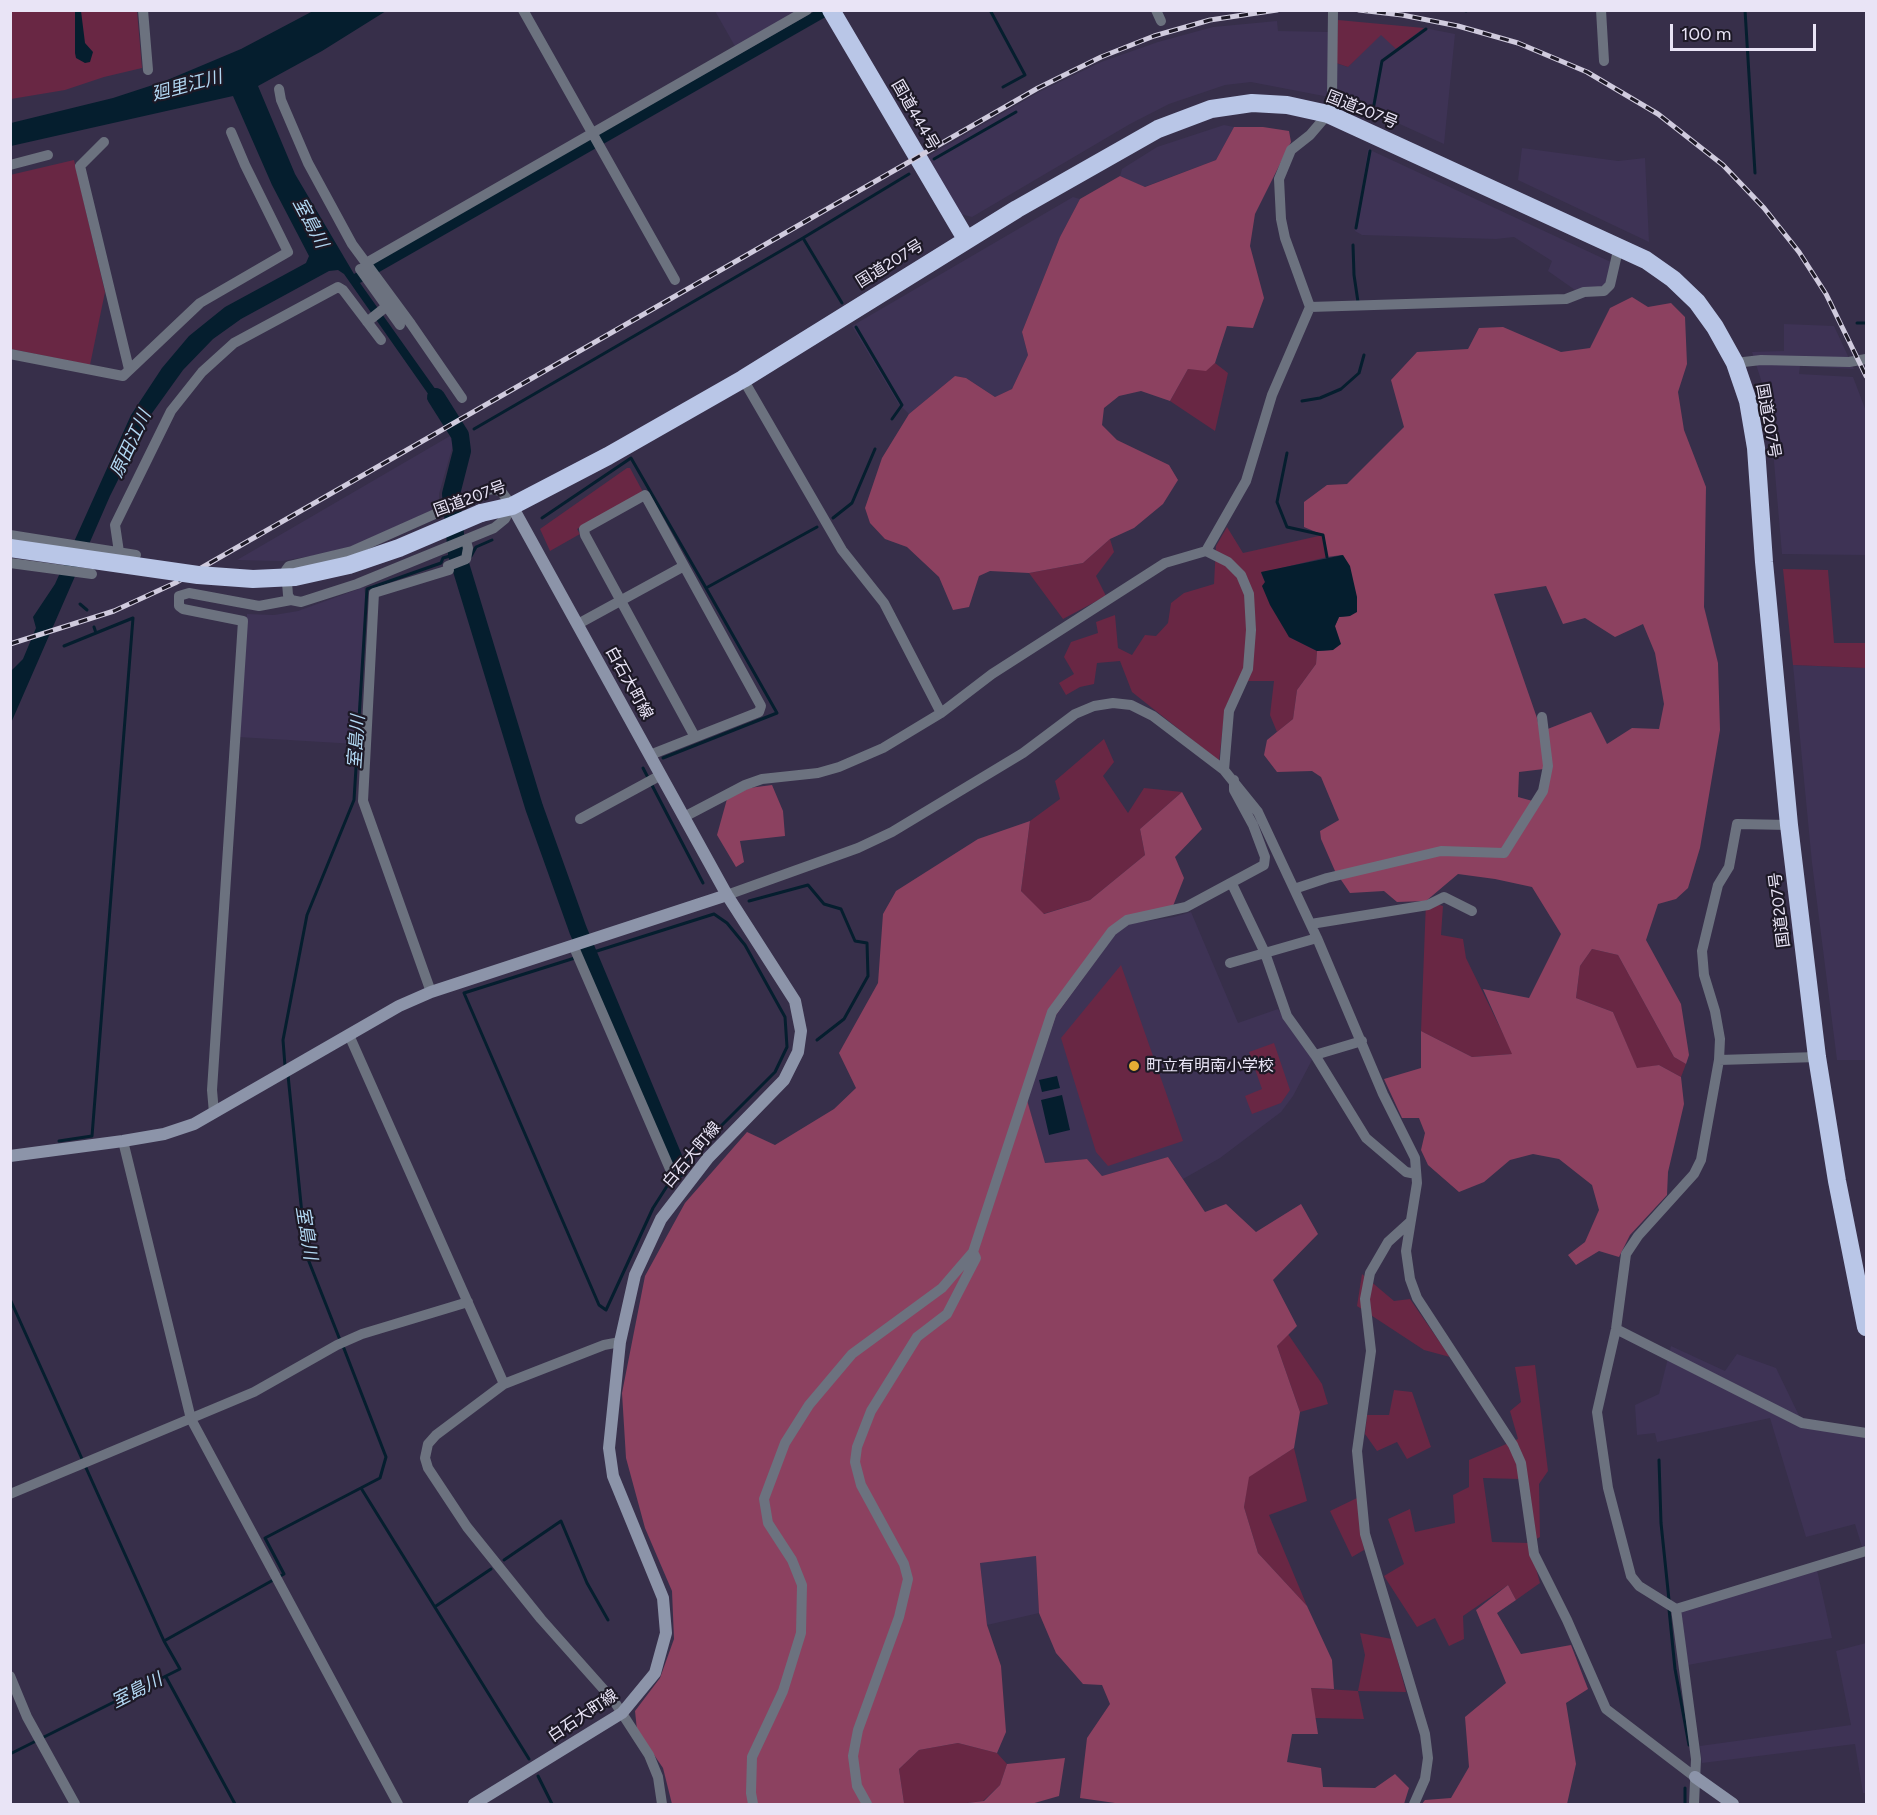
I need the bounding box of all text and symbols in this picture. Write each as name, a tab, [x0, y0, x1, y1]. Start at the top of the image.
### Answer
scale bar	[1673, 12, 1818, 50]
text: 100 m	[1681, 23, 1731, 45]
water label: 廻里江川	[149, 66, 225, 106]
street label: 国道444号	[887, 77, 943, 153]
street label: 国道207号	[1323, 87, 1401, 133]
water label: 室島川	[288, 194, 332, 252]
street label: 国道207号	[853, 236, 927, 292]
street label: 国道207号	[1752, 382, 1784, 460]
water label: 原田江川	[106, 407, 156, 481]
street label: 国道207号	[431, 477, 509, 521]
street label: 白石大町線	[601, 643, 657, 723]
water label: 室島川	[344, 714, 370, 770]
street label: 国道207号	[1766, 871, 1794, 949]
place label: 町立有明南小学校	[1146, 1056, 1274, 1076]
marker: 町立有明南小学校	[1127, 1059, 1141, 1073]
street label: 白石大町線	[659, 1118, 725, 1192]
water label: 室島川	[291, 1205, 321, 1261]
water label: 室島川	[108, 1669, 166, 1713]
street label: 白石大町線	[544, 1686, 622, 1746]

